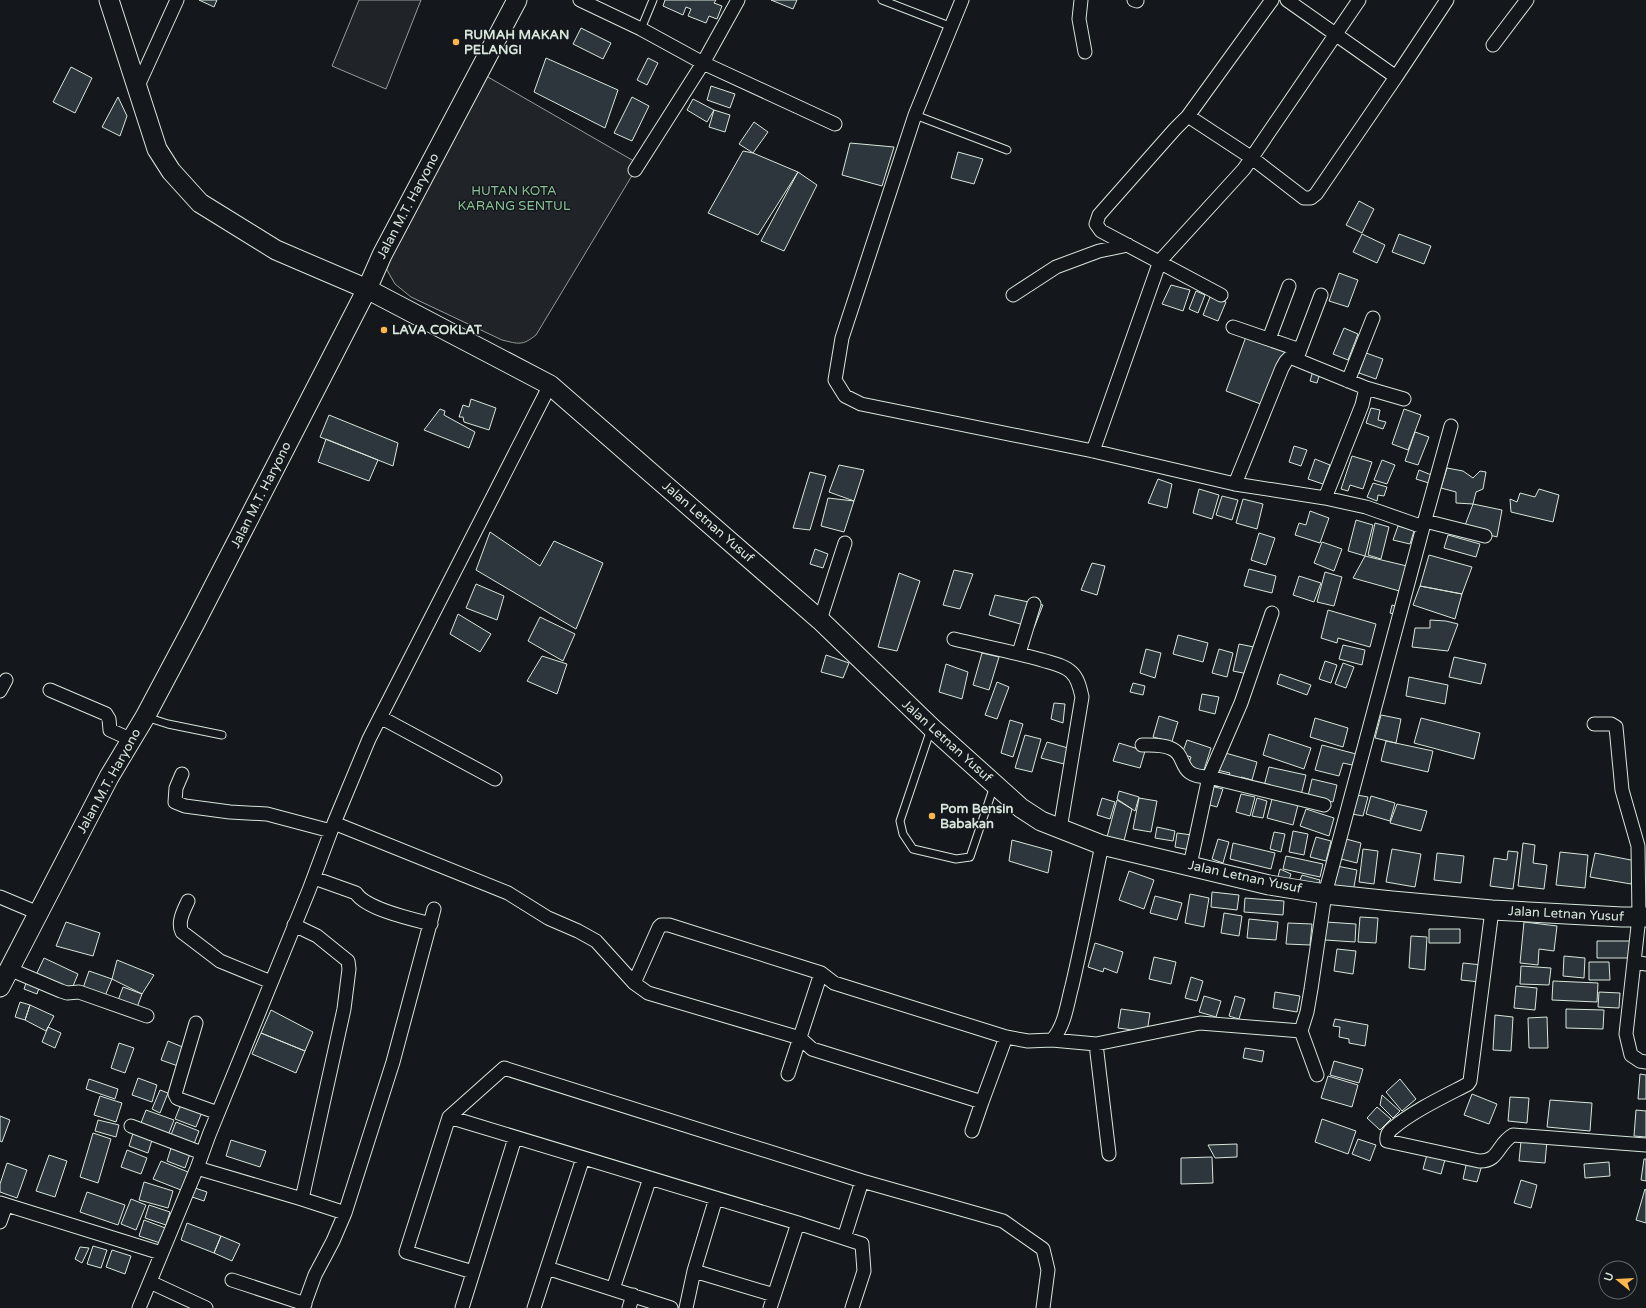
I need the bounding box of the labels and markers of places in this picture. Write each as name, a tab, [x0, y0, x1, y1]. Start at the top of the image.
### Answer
place label: RUMAH MAKAN PELANGI	[464, 27, 569, 58]
marker: RUMAH MAKAN PELANGI	[451, 37, 461, 47]
place label: LAVA COKLAT	[392, 322, 483, 338]
marker: LAVA COKLAT	[379, 325, 389, 335]
place label: Pom Bensin Babakan	[940, 801, 1013, 832]
marker: Pom Bensin Babakan	[927, 811, 937, 821]

